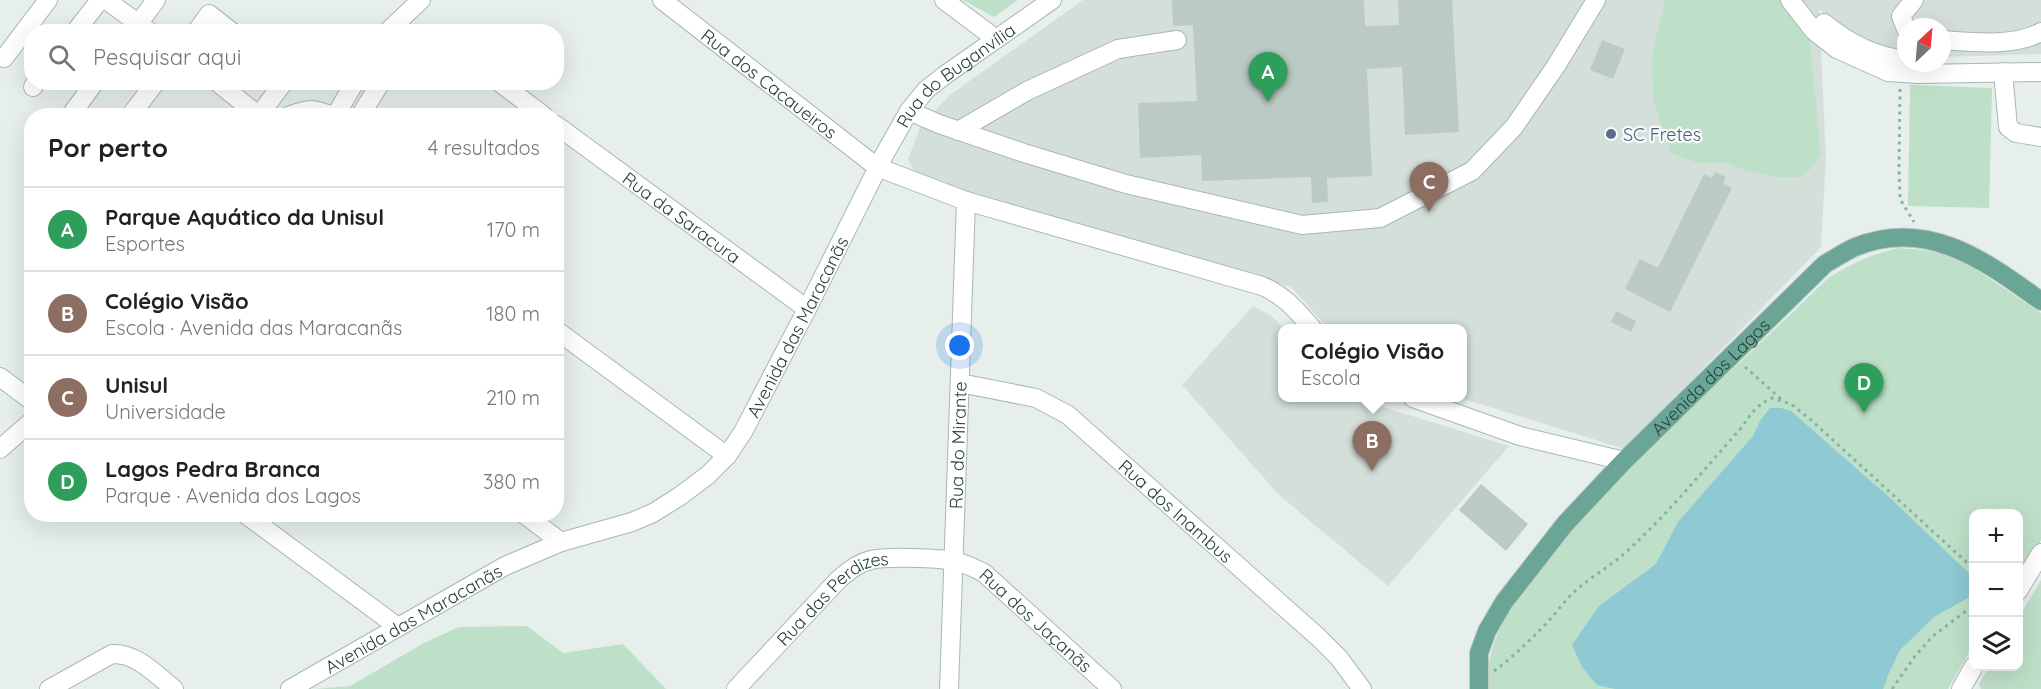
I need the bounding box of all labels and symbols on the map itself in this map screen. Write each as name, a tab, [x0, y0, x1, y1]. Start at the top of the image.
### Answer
street label: Rua do Buganvília	[891, 18, 1020, 131]
north arrow	[1897, 18, 1951, 72]
street label: Rua dos Cacaueiros	[697, 23, 842, 143]
pin: A	[1248, 52, 1288, 102]
place label: SC Fretes	[1623, 123, 1701, 146]
marker: SC Fretes	[1604, 127, 1618, 141]
pin: C	[1410, 162, 1448, 212]
street label: Rua da Saracura	[618, 166, 745, 268]
street label: Avenida das Maracanãs	[741, 233, 853, 421]
street label: Avenida dos Lagos	[1646, 313, 1775, 440]
your location	[945, 331, 974, 360]
pin: D	[1844, 364, 1884, 413]
street label: Rua do Mirante	[944, 381, 971, 509]
pin: B	[1352, 422, 1392, 471]
street label: Rua dos Inambus	[1114, 454, 1238, 568]
street label: Rua das Perdizes	[771, 547, 889, 650]
street label: Avenida das Maracanãs	[321, 559, 506, 678]
street label: Rua dos Jaçanãs	[975, 563, 1097, 677]

